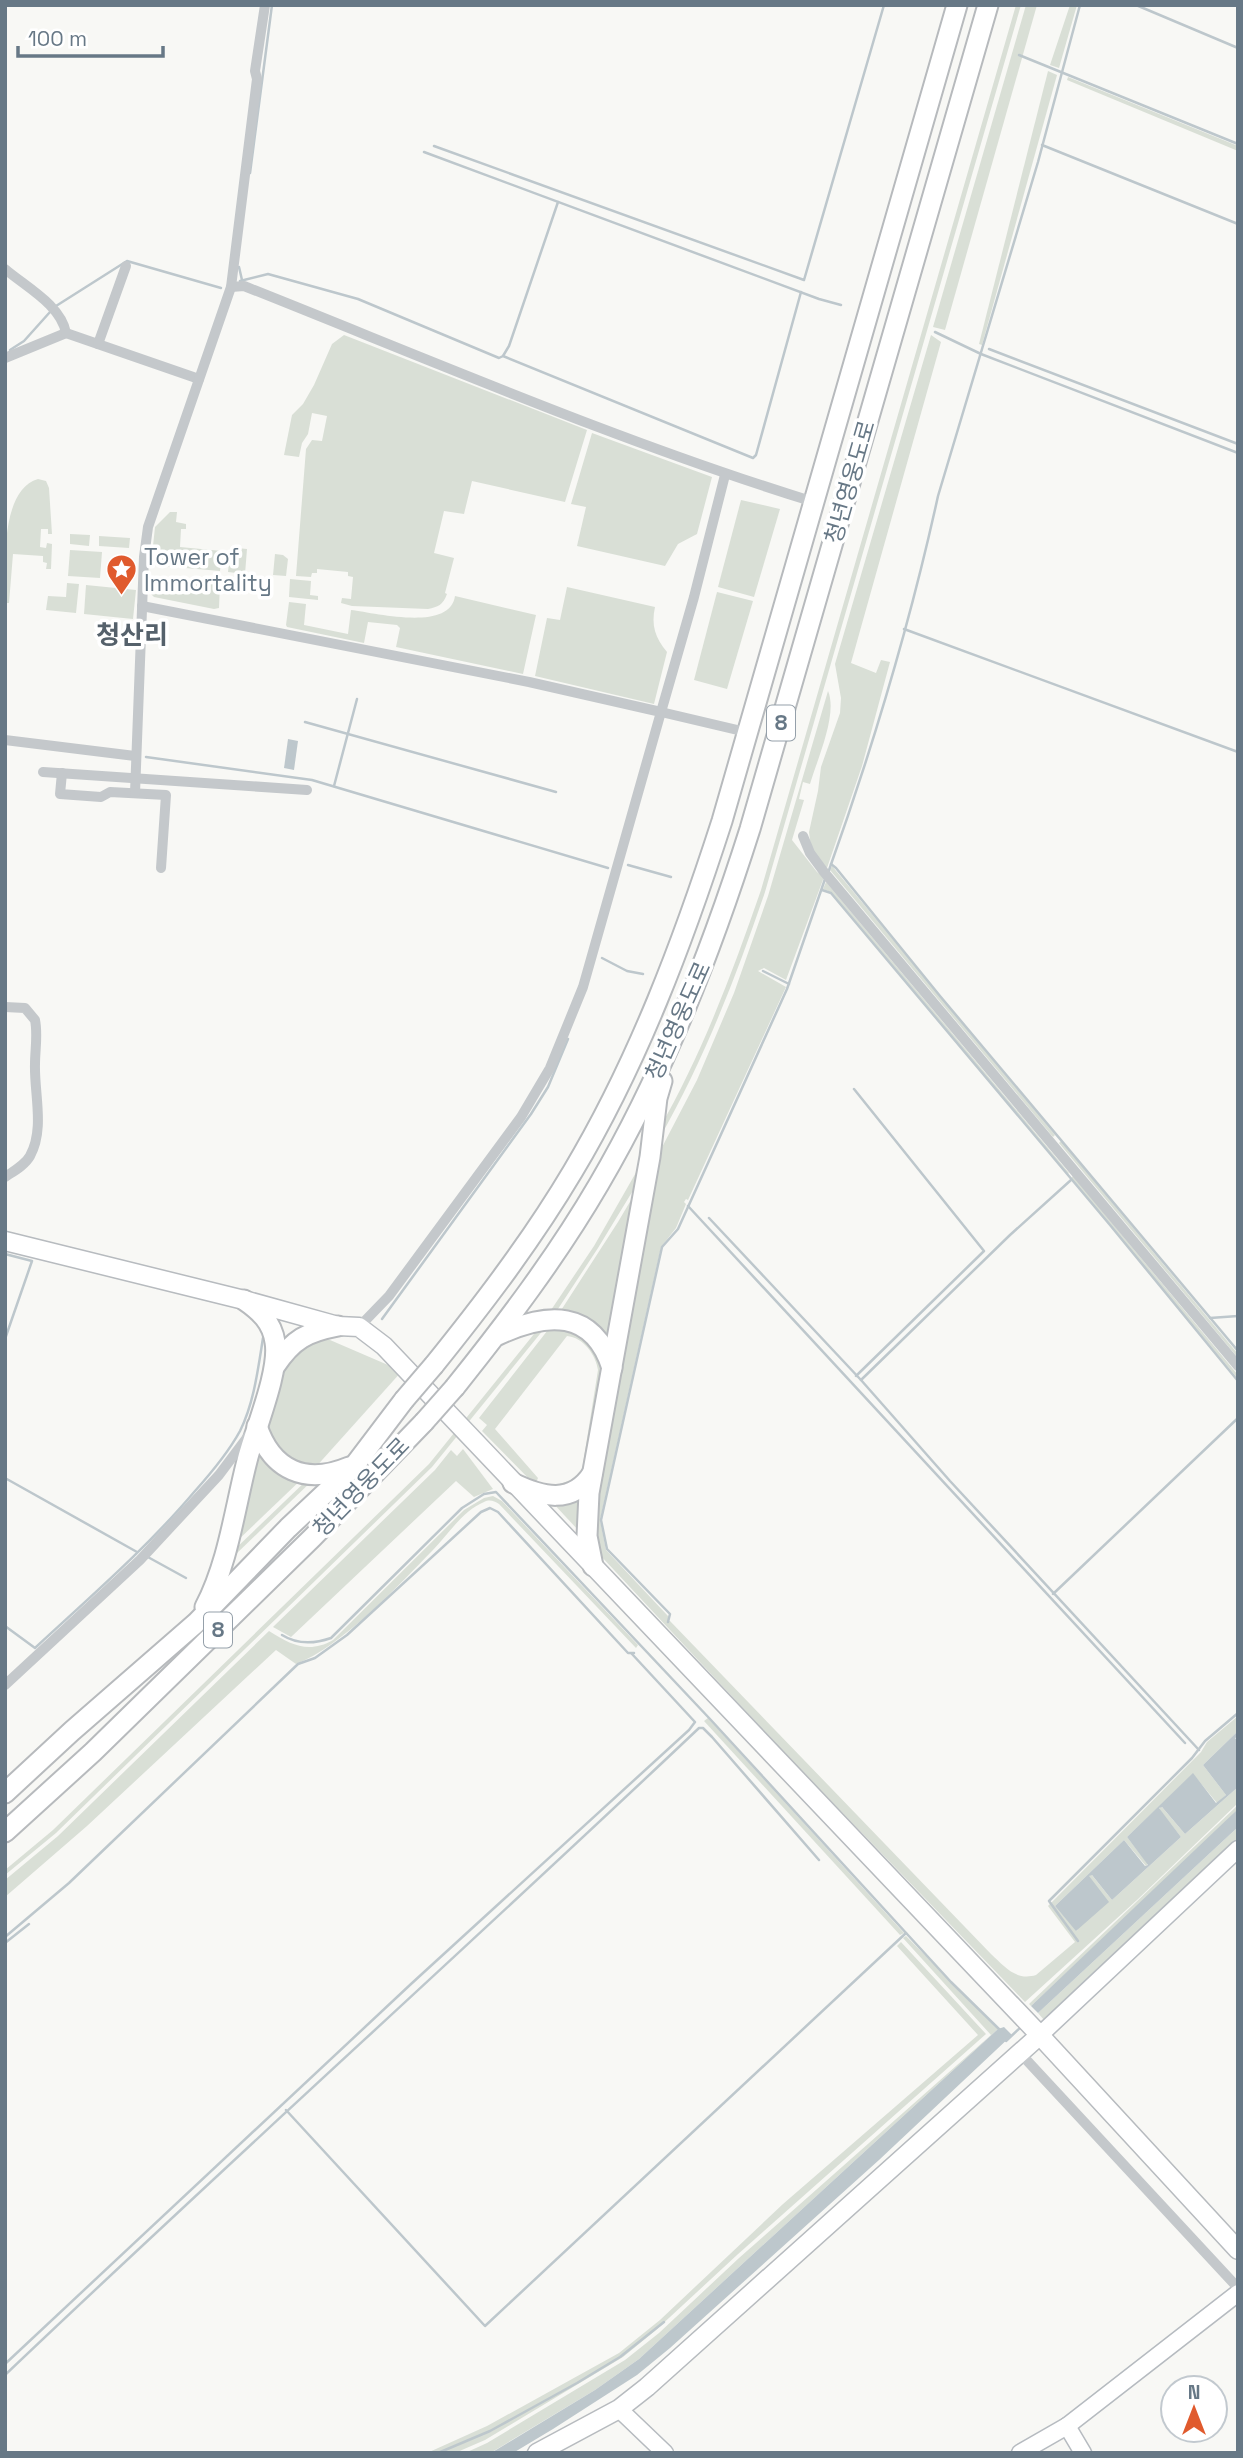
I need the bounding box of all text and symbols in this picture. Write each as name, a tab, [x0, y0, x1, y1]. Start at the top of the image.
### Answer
scale bar	[18, 14, 163, 58]
text: 100 m	[28, 25, 87, 52]
street label: 청년영웅도로	[818, 417, 882, 547]
place label: Tower of Immortality	[144, 542, 272, 598]
place icon: Tower of Immortality	[104, 553, 138, 597]
district label: 청산리	[96, 618, 168, 652]
road number: 8	[767, 706, 795, 740]
street label: 청년영웅도로	[638, 957, 718, 1085]
street label: 청년영웅도로	[306, 1431, 416, 1543]
road number: 8	[204, 1612, 232, 1648]
north arrow	[1159, 2374, 1229, 2444]
text: N	[1188, 2380, 1200, 2405]

